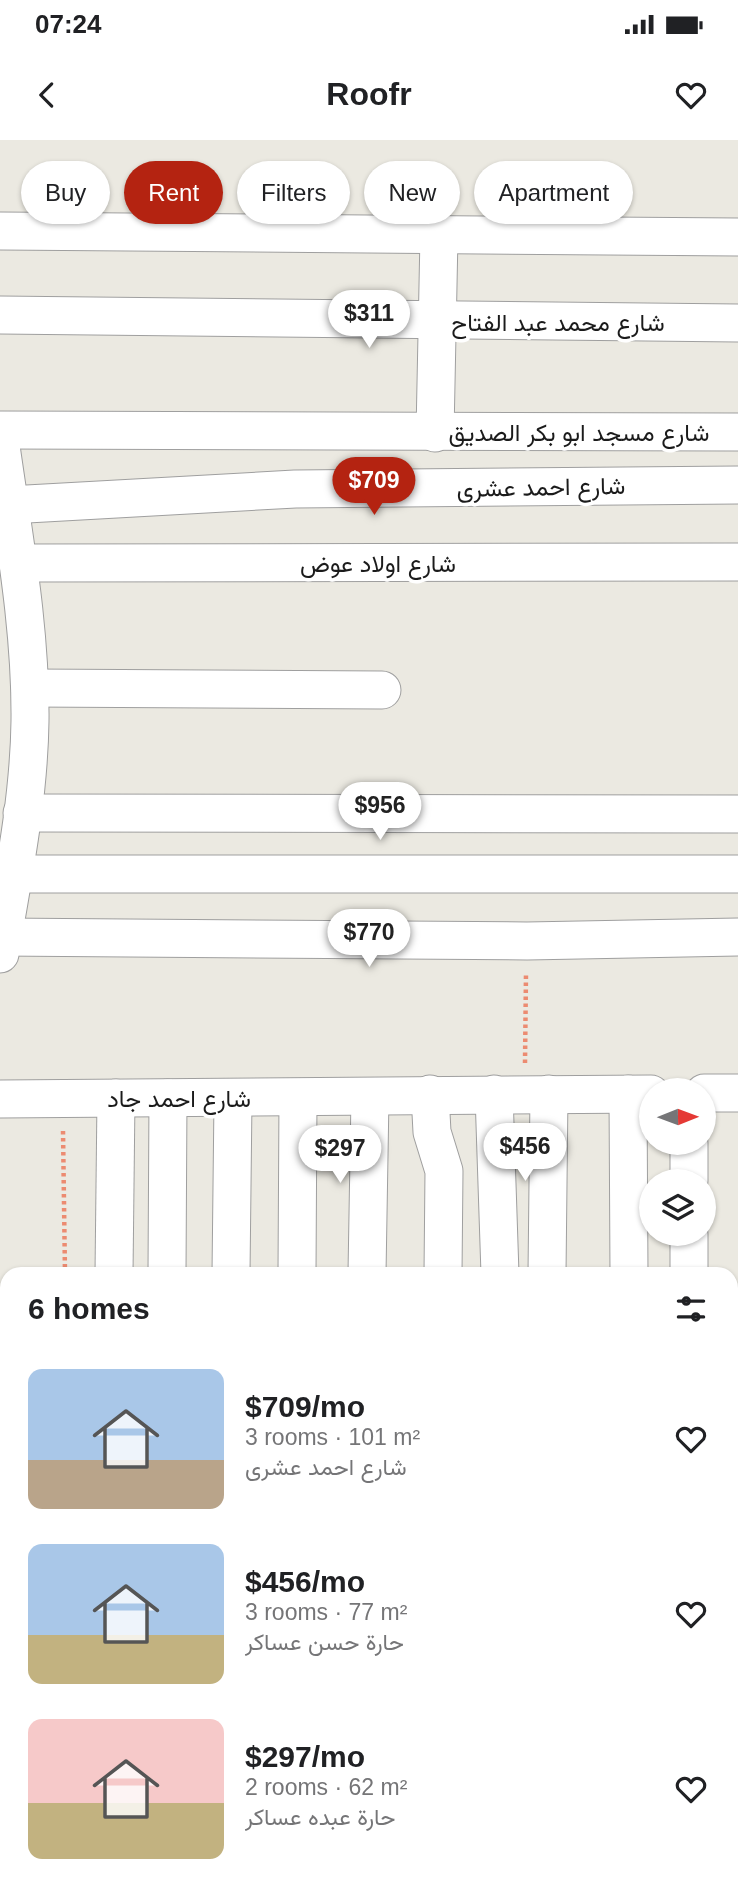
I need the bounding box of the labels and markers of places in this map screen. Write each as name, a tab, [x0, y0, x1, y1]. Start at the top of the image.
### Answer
pin: $311	[328, 290, 410, 350]
pin: $709	[333, 458, 415, 517]
pin: $956	[339, 782, 421, 842]
pin: $770	[328, 910, 410, 969]
pin: $456	[484, 1124, 566, 1183]
pin: $297	[299, 1126, 381, 1185]

